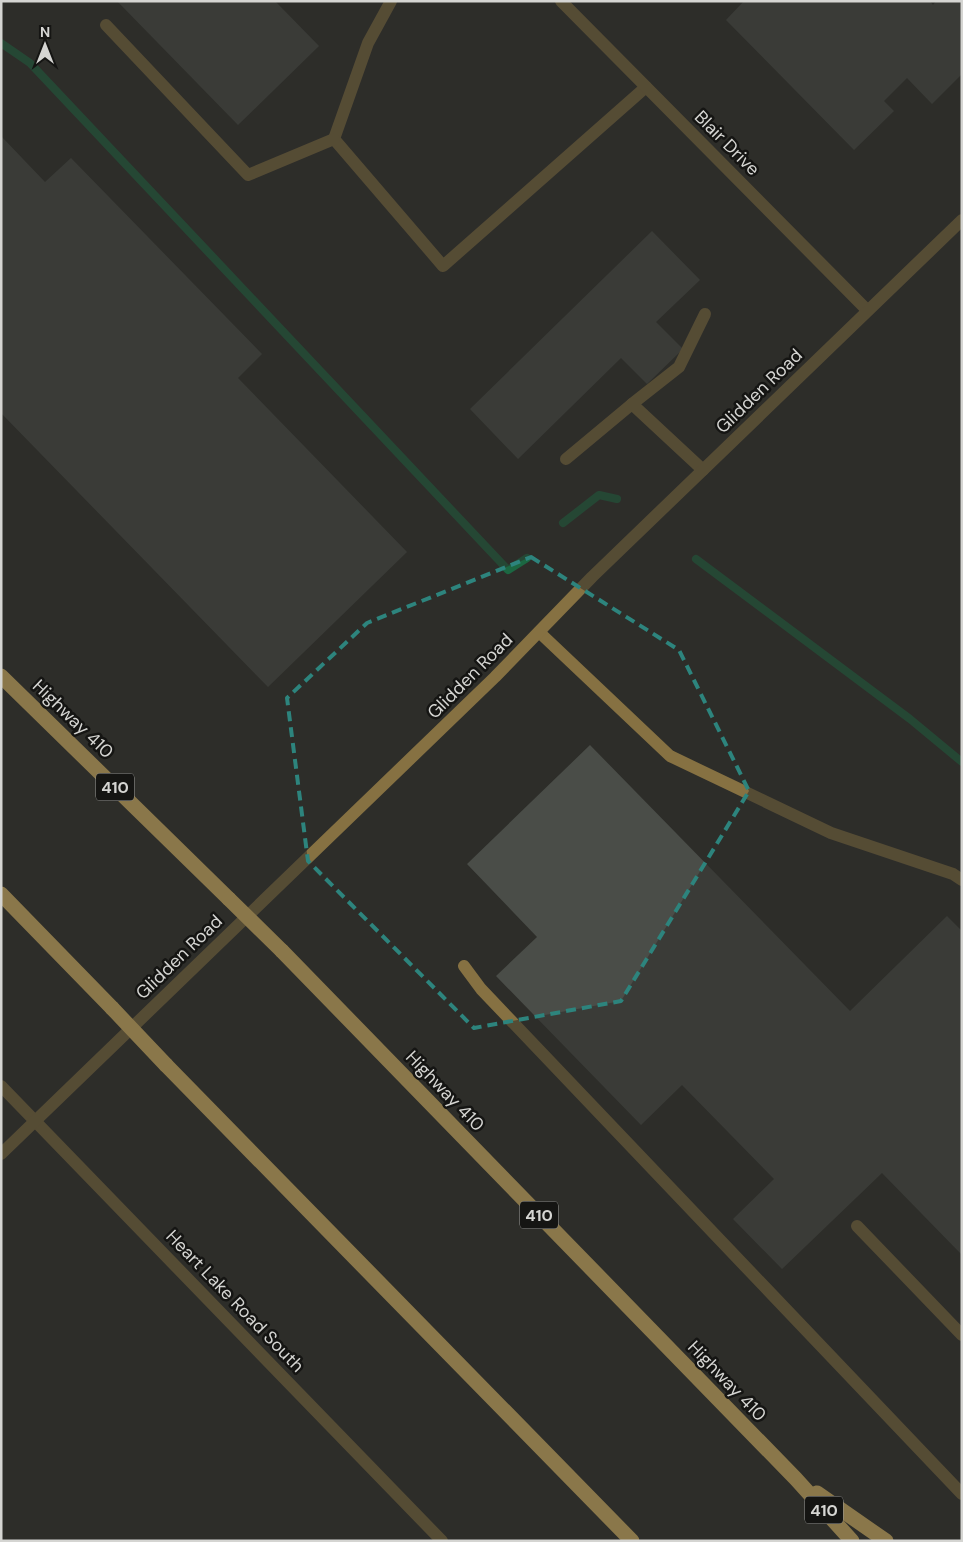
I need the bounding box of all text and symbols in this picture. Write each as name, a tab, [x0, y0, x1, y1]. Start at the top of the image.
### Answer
north arrow	[20, 20, 70, 70]
text: N	[40, 23, 50, 41]
street label: Blair Drive	[689, 105, 765, 181]
street label: Glidden Road	[710, 344, 808, 438]
street label: Glidden Road	[422, 628, 518, 724]
street label: Highway 410	[27, 674, 119, 764]
road number: 410	[96, 774, 134, 800]
street label: Glidden Road	[130, 910, 228, 1004]
street label: Highway 410	[400, 1045, 490, 1137]
road number: 410	[520, 1202, 558, 1228]
street label: Heart Lake Road South	[161, 1225, 309, 1377]
street label: Highway 410	[682, 1335, 772, 1427]
road number: 410	[805, 1496, 843, 1524]

